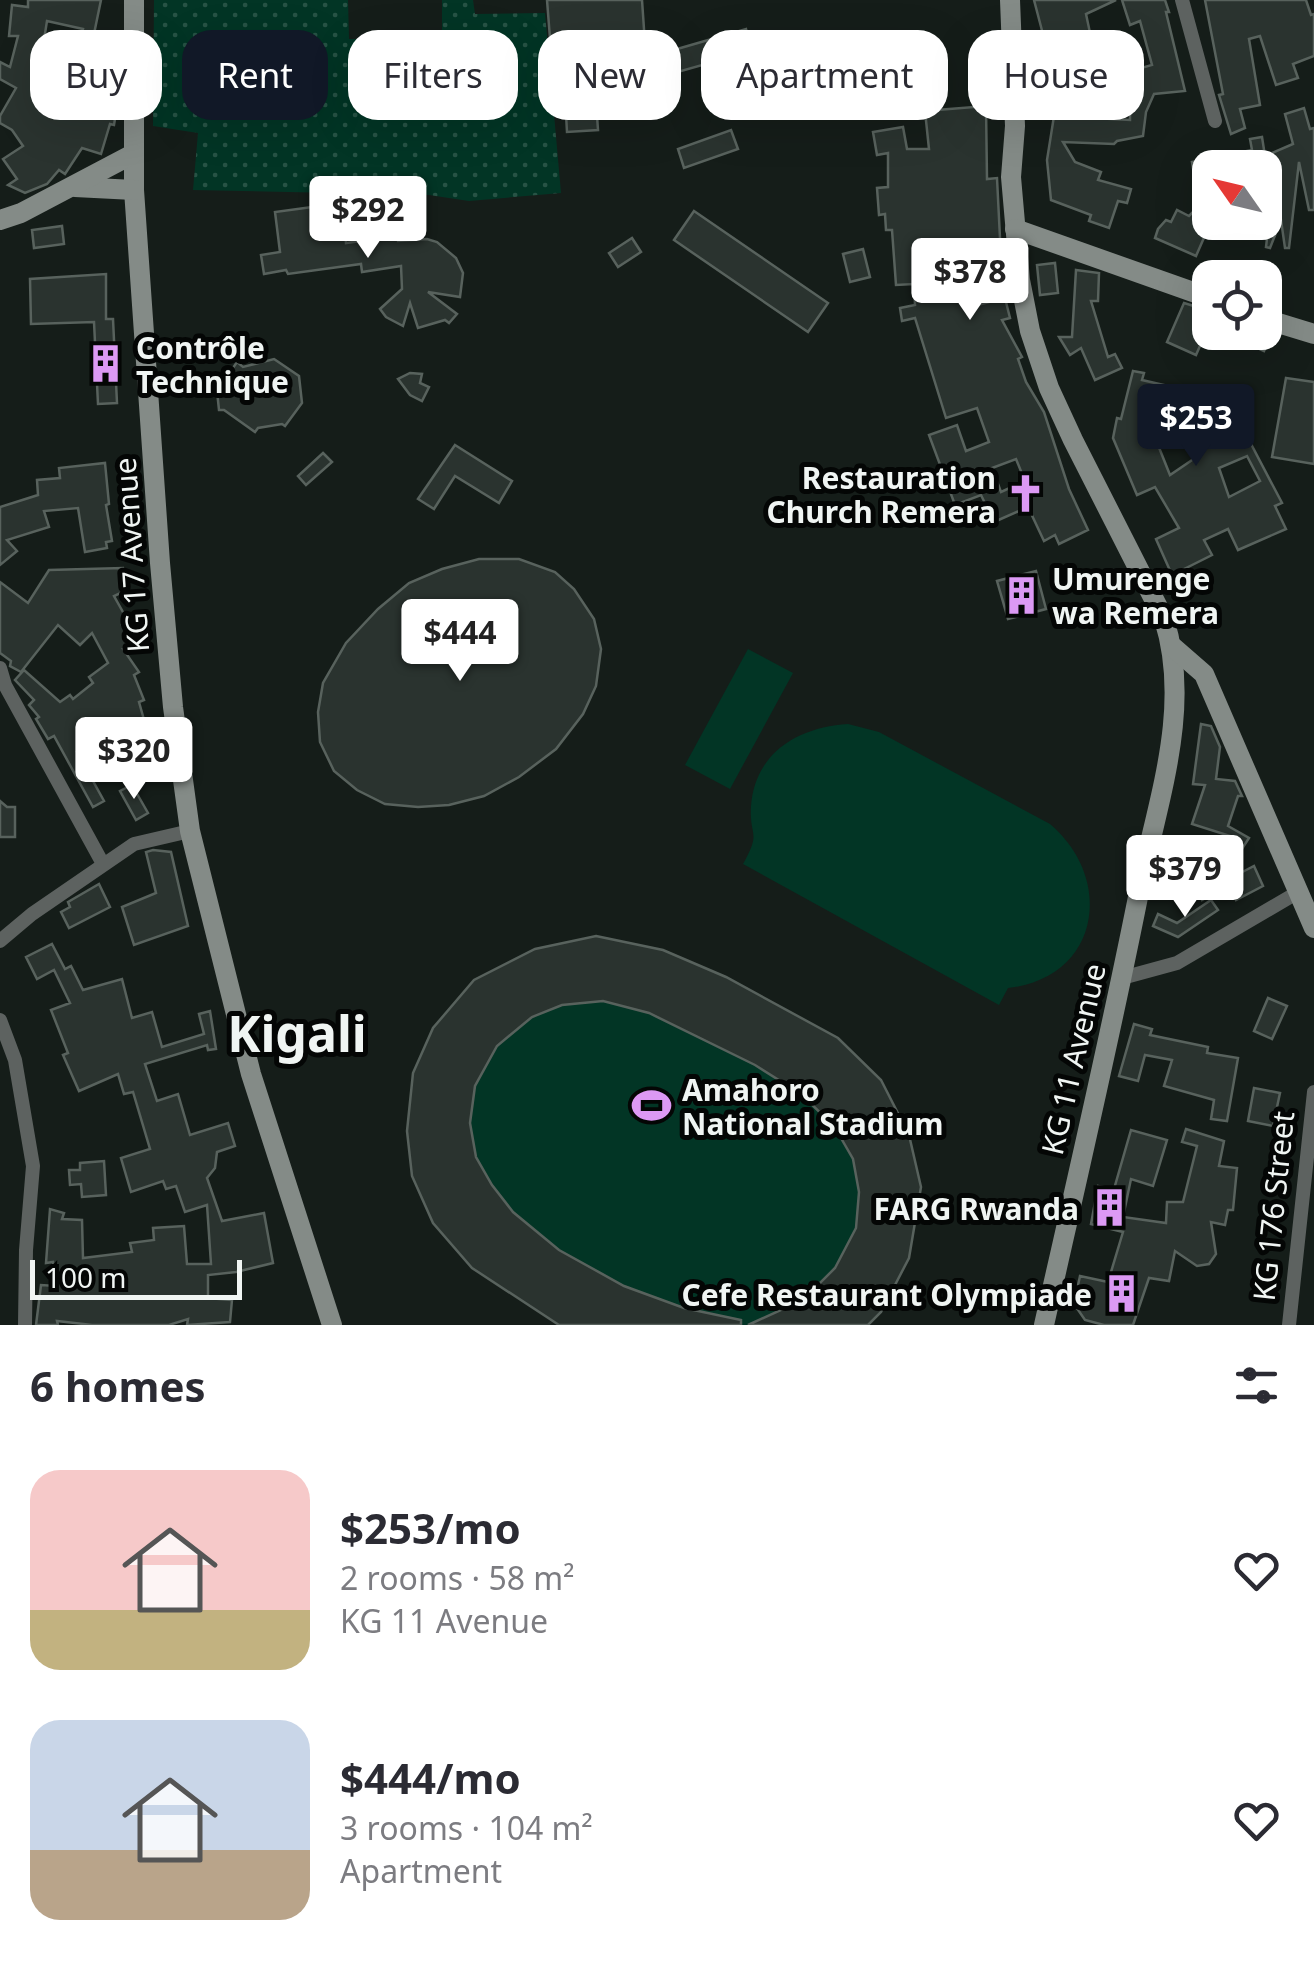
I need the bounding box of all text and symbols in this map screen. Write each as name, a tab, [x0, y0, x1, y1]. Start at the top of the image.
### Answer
chip: Buy	[30, 30, 162, 120]
chip: Rent	[182, 30, 328, 120]
chip: Filters	[348, 30, 518, 120]
chip: New	[538, 30, 681, 120]
chip: Apartment	[701, 30, 948, 120]
chip: House	[968, 30, 1144, 120]
north arrow	[1192, 150, 1282, 240]
map controls	[1192, 150, 1282, 350]
pin: $292	[309, 176, 427, 261]
text: $292	[331, 187, 405, 230]
pin: $378	[911, 238, 1029, 323]
text: $378	[933, 249, 1007, 292]
button: locate	[1192, 260, 1282, 350]
place label: Contrôle Technique	[136, 327, 289, 402]
building icon: Contrôle Technique	[85, 343, 127, 385]
pin: $253	[1137, 384, 1255, 469]
text: $253	[1159, 395, 1233, 438]
street label: KG 17 Avenue	[104, 456, 158, 654]
place label: Restauration Church Remera	[767, 457, 996, 532]
church icon: Restauration Church Remera	[1005, 473, 1047, 515]
place label: Umurenge wa Remera	[1052, 558, 1219, 633]
building icon: Umurenge wa Remera	[1001, 574, 1043, 616]
pin: $444	[401, 599, 519, 684]
text: $444	[423, 610, 497, 653]
pin: $320	[75, 717, 193, 802]
text: $320	[97, 728, 171, 771]
pin: $379	[1126, 835, 1244, 920]
text: $379	[1148, 846, 1222, 889]
street label: KG 11 Avenue	[1031, 959, 1115, 1159]
district label: Kigali	[227, 999, 367, 1067]
place label: Amahoro National Stadium	[682, 1069, 944, 1144]
sports icon: Amahoro National Stadium	[631, 1085, 673, 1127]
street label: KG 176 Street	[1243, 1109, 1303, 1303]
building icon: FARG Rwanda	[1088, 1187, 1130, 1229]
place label: FARG Rwanda	[873, 1188, 1079, 1229]
scale bar	[30, 1255, 242, 1300]
text: 100 m	[45, 1258, 127, 1296]
building icon: Cefe Restaurant Olympiade	[1101, 1273, 1143, 1315]
place label: Cefe Restaurant Olympiade	[681, 1274, 1092, 1315]
text: 6 homes	[30, 1357, 206, 1414]
icon: filters	[1229, 1358, 1284, 1413]
text: $253/mo	[340, 1499, 521, 1556]
icon: home	[110, 1510, 230, 1630]
icon: heart	[1229, 1543, 1284, 1598]
text: 2 rooms · 58 m²	[340, 1556, 574, 1599]
text: KG 11 Avenue	[340, 1599, 548, 1642]
text: $444/mo	[340, 1749, 521, 1806]
icon: home	[110, 1760, 230, 1880]
icon: heart	[1229, 1793, 1284, 1848]
text: 3 rooms · 104 m²	[340, 1806, 593, 1849]
text: Apartment	[340, 1849, 502, 1892]

